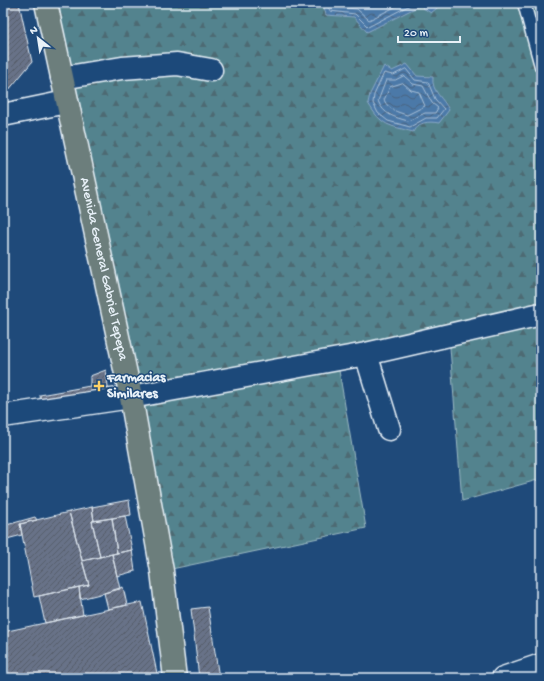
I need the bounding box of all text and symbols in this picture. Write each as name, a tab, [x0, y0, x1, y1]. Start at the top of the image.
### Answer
north arrow	[18, 18, 58, 58]
scale bar	[398, 18, 460, 44]
text: N	[28, 24, 40, 38]
text: 20 m	[404, 27, 429, 41]
street label: Avenida General Gabriel Tepepa	[75, 176, 132, 363]
place label: Farmacias Similares	[106, 370, 166, 403]
marker: Farmacias Similares	[94, 381, 104, 391]

